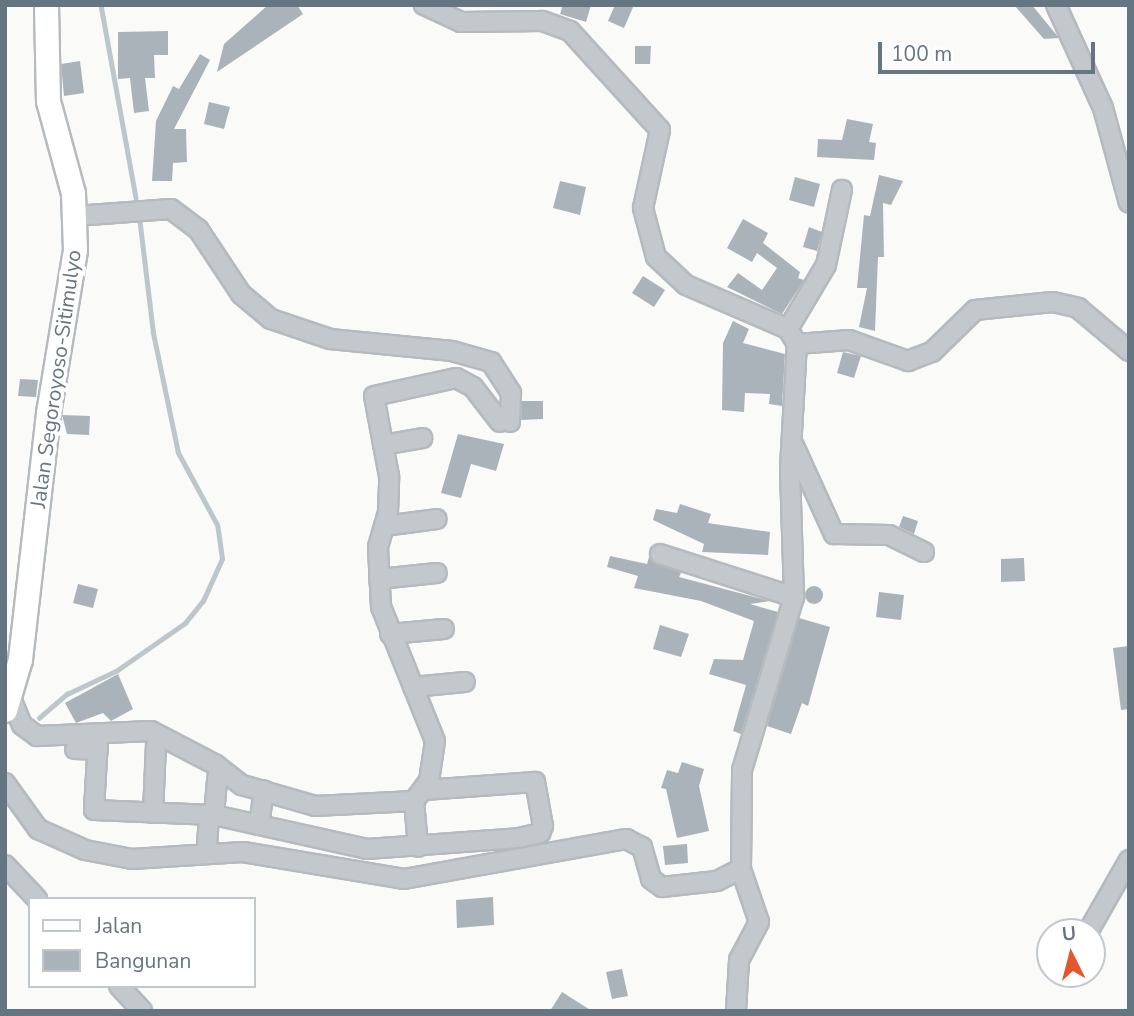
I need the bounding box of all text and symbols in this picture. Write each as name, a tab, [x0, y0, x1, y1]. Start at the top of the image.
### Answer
scale bar	[882, 28, 1099, 72]
text: 100 m	[891, 40, 952, 68]
street label: Jalan Segoroyoso-Sitimulyo	[25, 248, 87, 510]
legend	[28, 897, 256, 988]
text: Jalan	[95, 912, 142, 940]
north arrow	[1036, 918, 1106, 988]
text: U	[1061, 920, 1077, 948]
text: Bangunan	[95, 947, 191, 975]

